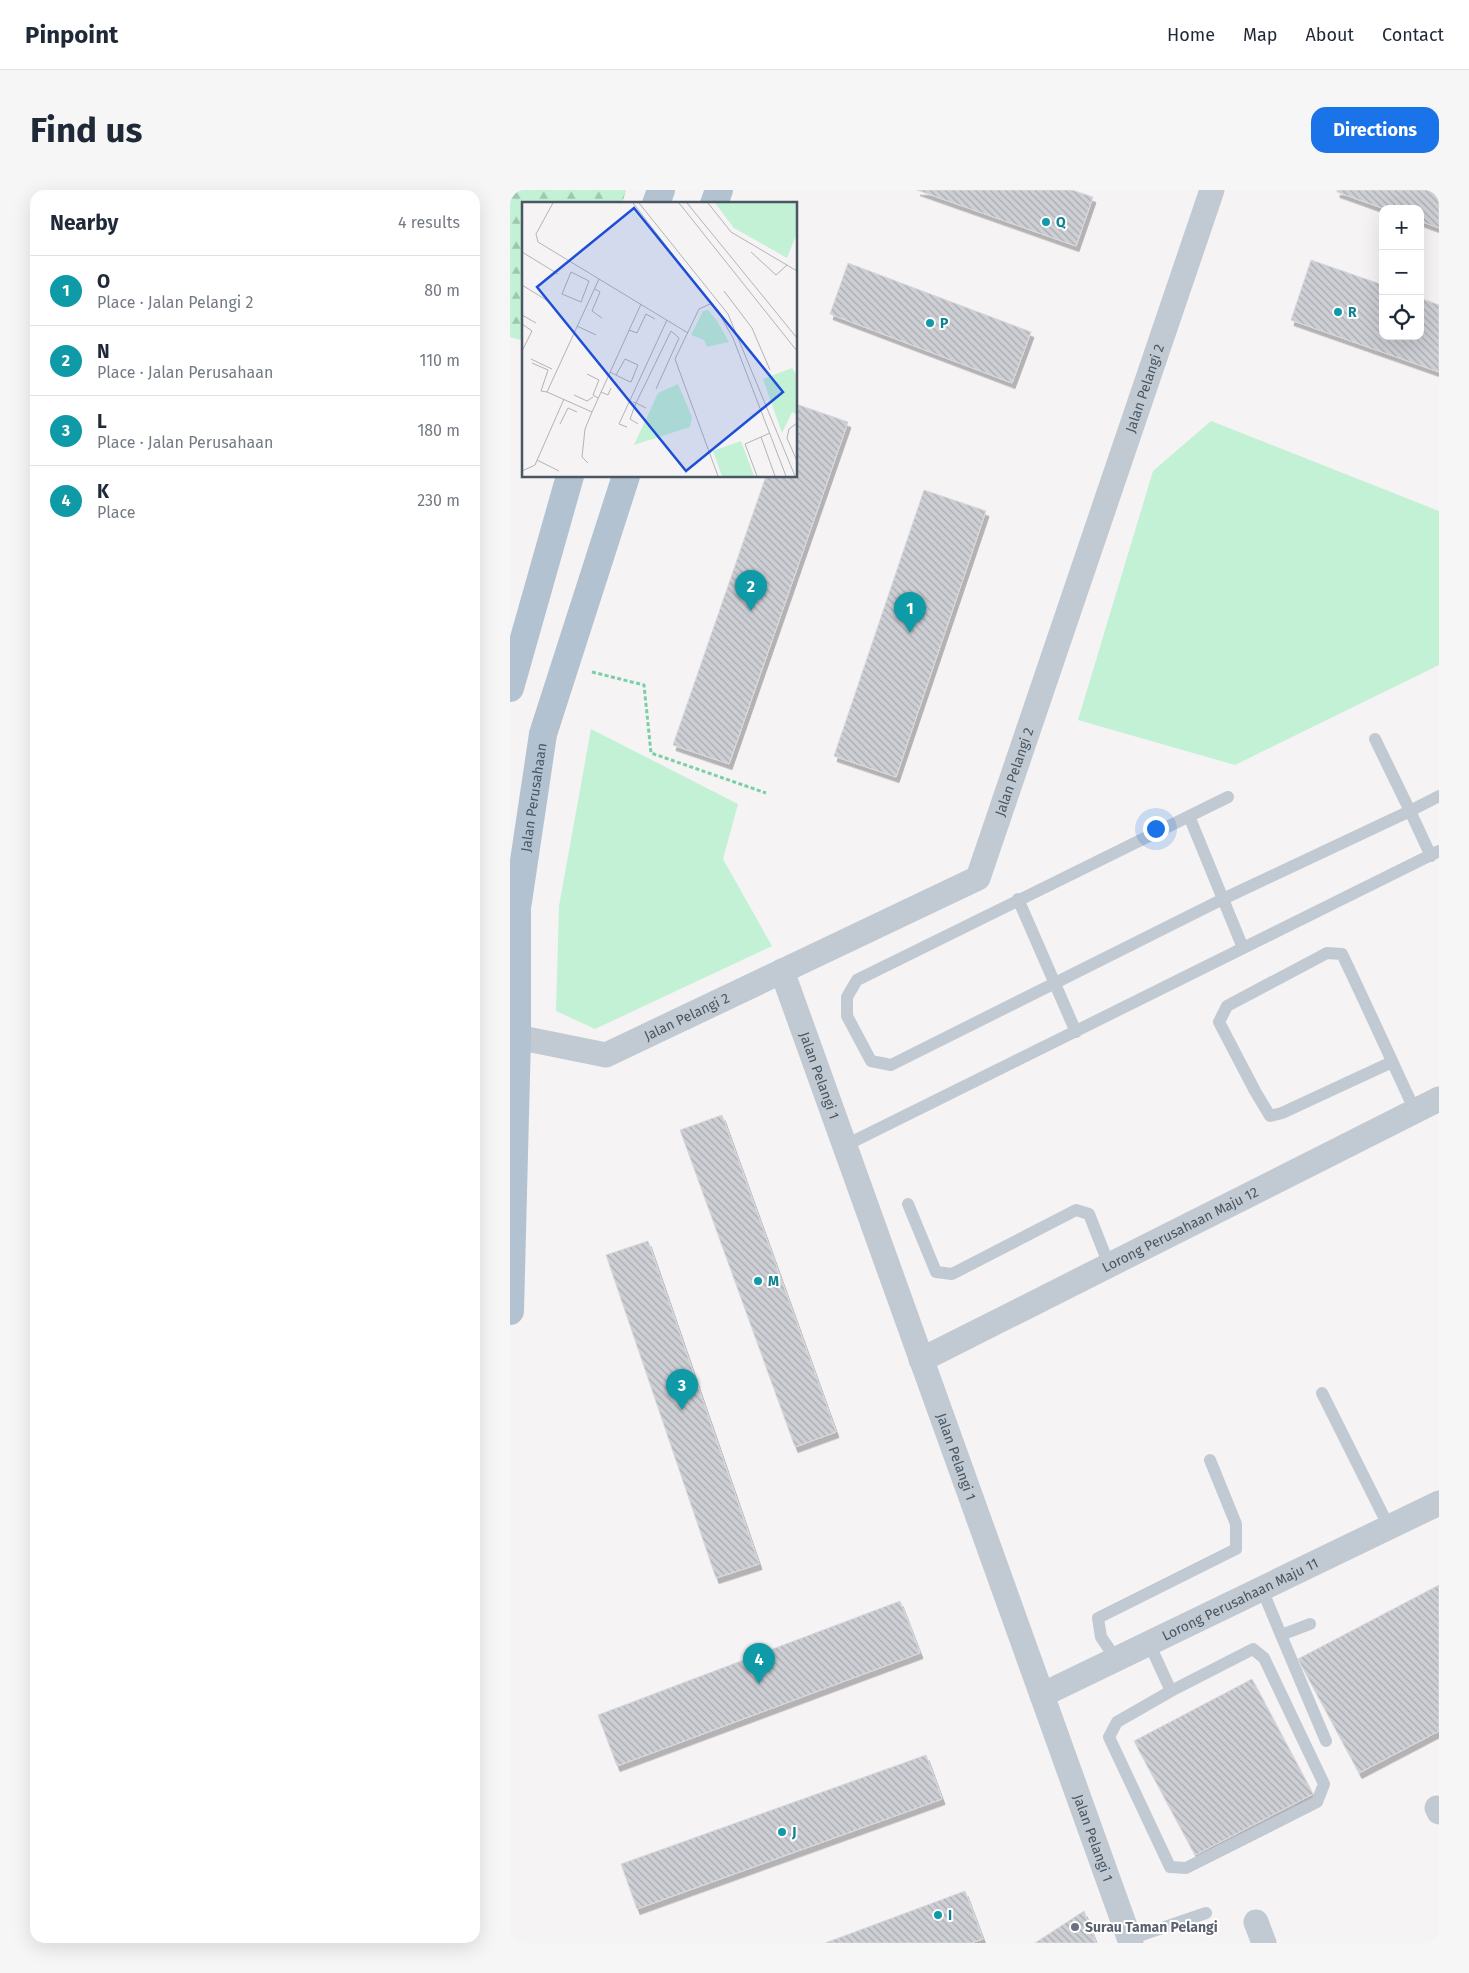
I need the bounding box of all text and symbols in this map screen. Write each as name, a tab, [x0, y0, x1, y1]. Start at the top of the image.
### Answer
text: Pinpoint	[25, 21, 118, 49]
text: Home	[1167, 24, 1215, 46]
text: Map	[1243, 24, 1277, 46]
text: About	[1305, 24, 1354, 46]
text: Contact	[1382, 24, 1444, 46]
button: Directions	[1311, 107, 1439, 153]
text: Find us	[30, 109, 142, 151]
inset map	[522, 202, 798, 478]
map controls	[1379, 205, 1424, 340]
button: +	[1379, 205, 1424, 250]
text: Nearby	[50, 210, 118, 236]
text: 4 results	[398, 213, 460, 232]
place label: Q	[1056, 214, 1066, 231]
marker: Q	[1040, 216, 1052, 228]
button: −	[1379, 250, 1424, 295]
text: O	[97, 270, 110, 293]
text: 1	[62, 281, 70, 300]
text: 80 m	[424, 281, 460, 300]
text: Place · Jalan Pelangi 2	[97, 293, 253, 312]
button: locate	[1379, 295, 1424, 340]
place label: R	[1348, 304, 1357, 321]
marker: R	[1332, 306, 1344, 318]
place label: P	[940, 315, 949, 332]
marker: P	[924, 317, 936, 329]
text: N	[97, 340, 110, 363]
street label: Jalan Pelangi 2	[1122, 342, 1168, 435]
text: 2	[62, 351, 70, 370]
text: 110 m	[419, 351, 460, 370]
text: Place · Jalan Perusahaan	[97, 363, 273, 382]
text: L	[97, 410, 107, 433]
text: 3	[62, 421, 70, 440]
text: 180 m	[417, 421, 460, 440]
text: Place · Jalan Perusahaan	[97, 433, 273, 452]
text: K	[97, 480, 109, 503]
text: 4	[61, 491, 71, 510]
text: 230 m	[417, 491, 460, 510]
text: Place	[97, 503, 136, 522]
pin: 2	[735, 570, 767, 611]
pin: 1	[894, 592, 926, 633]
street label: Jalan Pelangi 2	[991, 725, 1037, 818]
street label: Jalan Perusahaan	[517, 742, 550, 853]
your location	[1143, 816, 1169, 842]
street label: Jalan Pelangi 2	[641, 989, 732, 1044]
street label: Jalan Pelangi 1	[796, 1029, 843, 1121]
street label: Lorong Perusahaan Maju 12	[1099, 1183, 1261, 1276]
place label: M	[768, 1273, 779, 1290]
marker: M	[752, 1275, 764, 1287]
pin: 3	[666, 1369, 698, 1410]
street label: Jalan Pelangi 1	[933, 1411, 980, 1503]
street label: Lorong Perusahaan Maju 11	[1159, 1554, 1321, 1644]
pin: 4	[743, 1643, 775, 1684]
street label: Jalan Pelangi 1	[1070, 1792, 1117, 1884]
place label: J	[791, 1824, 796, 1841]
marker: J	[776, 1826, 788, 1838]
place label: I	[948, 1907, 952, 1924]
marker: I	[932, 1909, 944, 1921]
place label: Surau Taman Pelangi	[1085, 1919, 1218, 1936]
marker: Surau Taman Pelangi	[1069, 1921, 1081, 1933]

